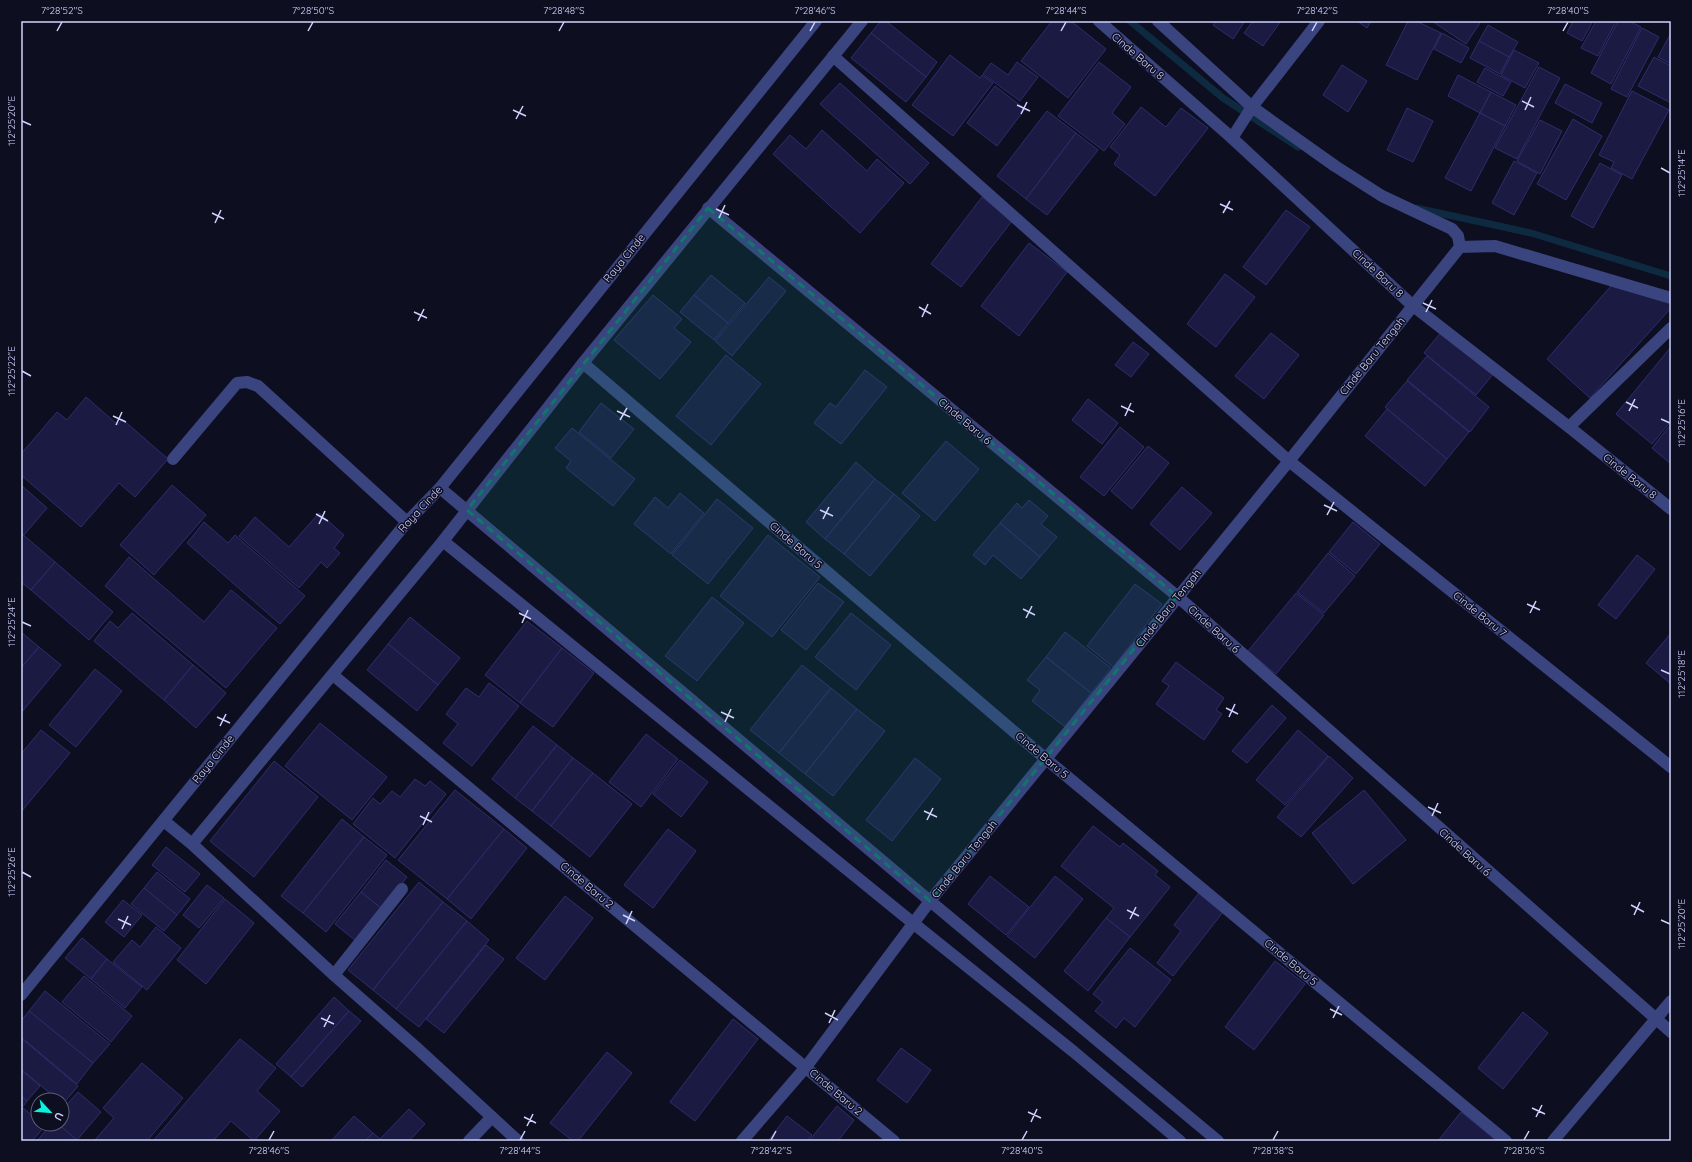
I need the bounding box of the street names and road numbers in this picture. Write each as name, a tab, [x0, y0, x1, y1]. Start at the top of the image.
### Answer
street label: Cinde Baru 8	[1109, 29, 1167, 83]
street label: Raya Cinde	[600, 231, 648, 285]
street label: Cinde Baru 8	[1349, 246, 1407, 300]
street label: Cinde Baru Tengah	[1336, 314, 1408, 398]
street label: Cinde Baru 6	[936, 395, 994, 447]
street label: Cinde Baru 8	[1600, 450, 1660, 502]
street label: Raya Cinde	[395, 483, 445, 535]
street label: Cinde Baru 5	[767, 518, 825, 572]
street label: Cinde Baru Tengah	[1132, 566, 1204, 650]
street label: Cinde Baru 7	[1450, 588, 1510, 640]
street label: Cinde Baru 6	[1185, 602, 1243, 656]
street label: Cinde Baru 5	[1013, 729, 1071, 781]
street label: Raya Cinde	[189, 732, 237, 786]
street label: Cinde Baru Tengah	[928, 817, 1000, 901]
street label: Cinde Baru 6	[1436, 825, 1494, 879]
street label: Cinde Baru 2	[558, 859, 616, 911]
street label: Cinde Baru 5	[1262, 936, 1320, 988]
street label: Cinde Baru 2	[807, 1066, 865, 1118]

